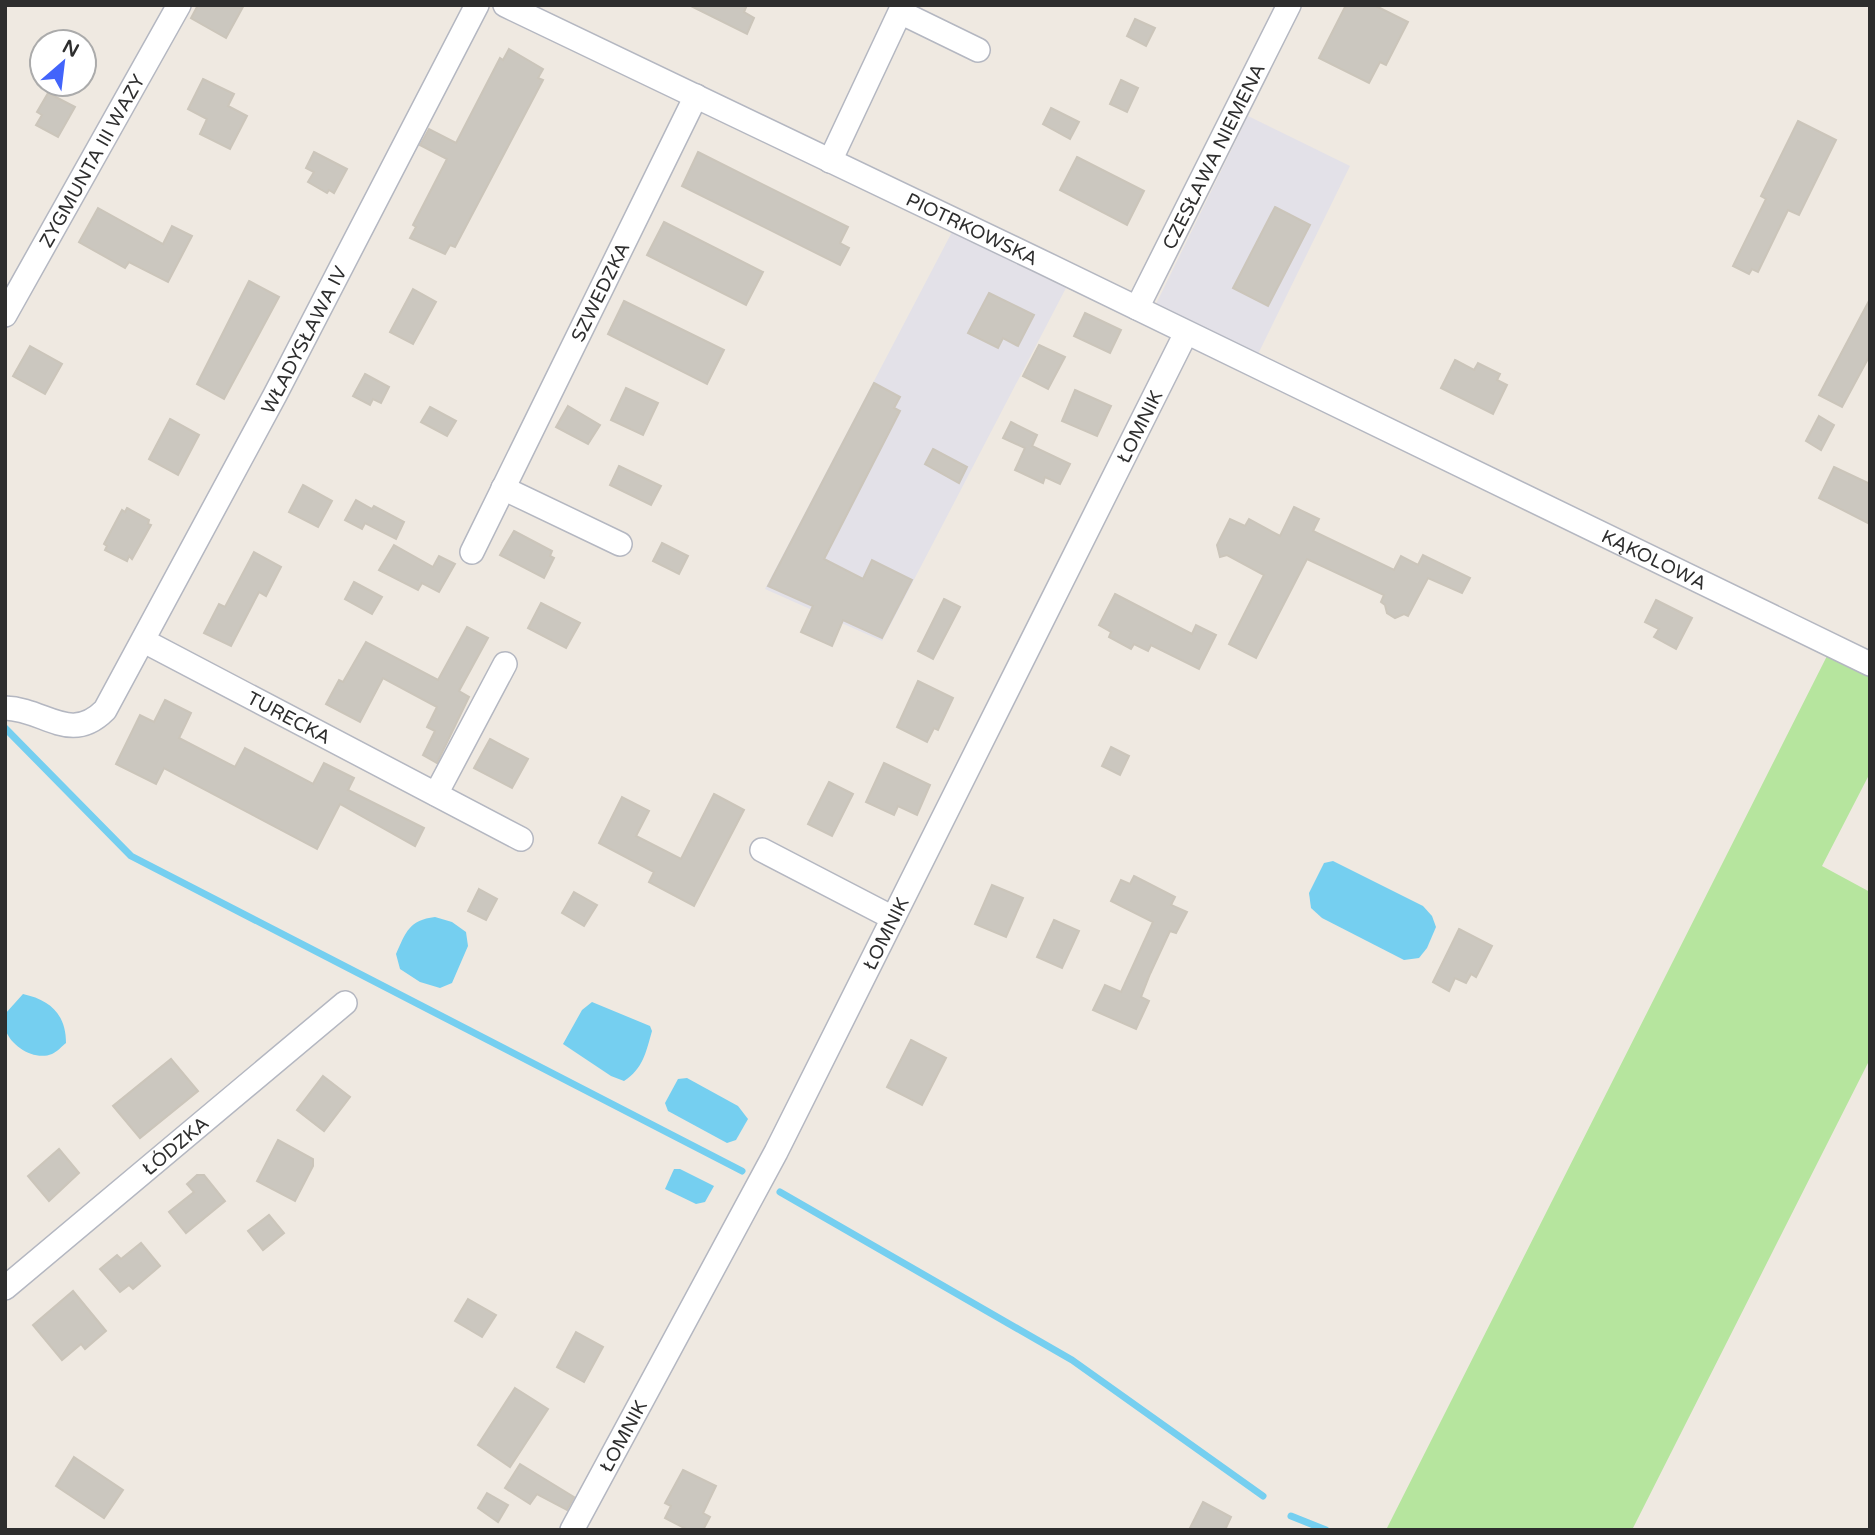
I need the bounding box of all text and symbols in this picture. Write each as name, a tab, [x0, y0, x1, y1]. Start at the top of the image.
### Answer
north arrow	[28, 28, 98, 98]
text: N	[59, 36, 82, 62]
street label: CZESŁAWA NIEMENA	[1158, 60, 1270, 253]
street label: ZYGMUNTA III WAZY	[35, 71, 150, 251]
street label: PIOTRKOWSKA	[902, 189, 1041, 270]
street label: SZWEDZKA	[567, 239, 634, 346]
street label: WŁADYSŁAWA IV	[257, 263, 352, 418]
street label: ŁOMNIK	[1113, 387, 1168, 467]
street label: KĄKOLOWA	[1598, 525, 1710, 595]
street label: TURECKA	[243, 687, 334, 749]
street label: ŁOMNIK	[859, 894, 914, 974]
street label: ŁÓDZKA	[138, 1112, 213, 1180]
street label: ŁOMNIK	[595, 1396, 652, 1476]

